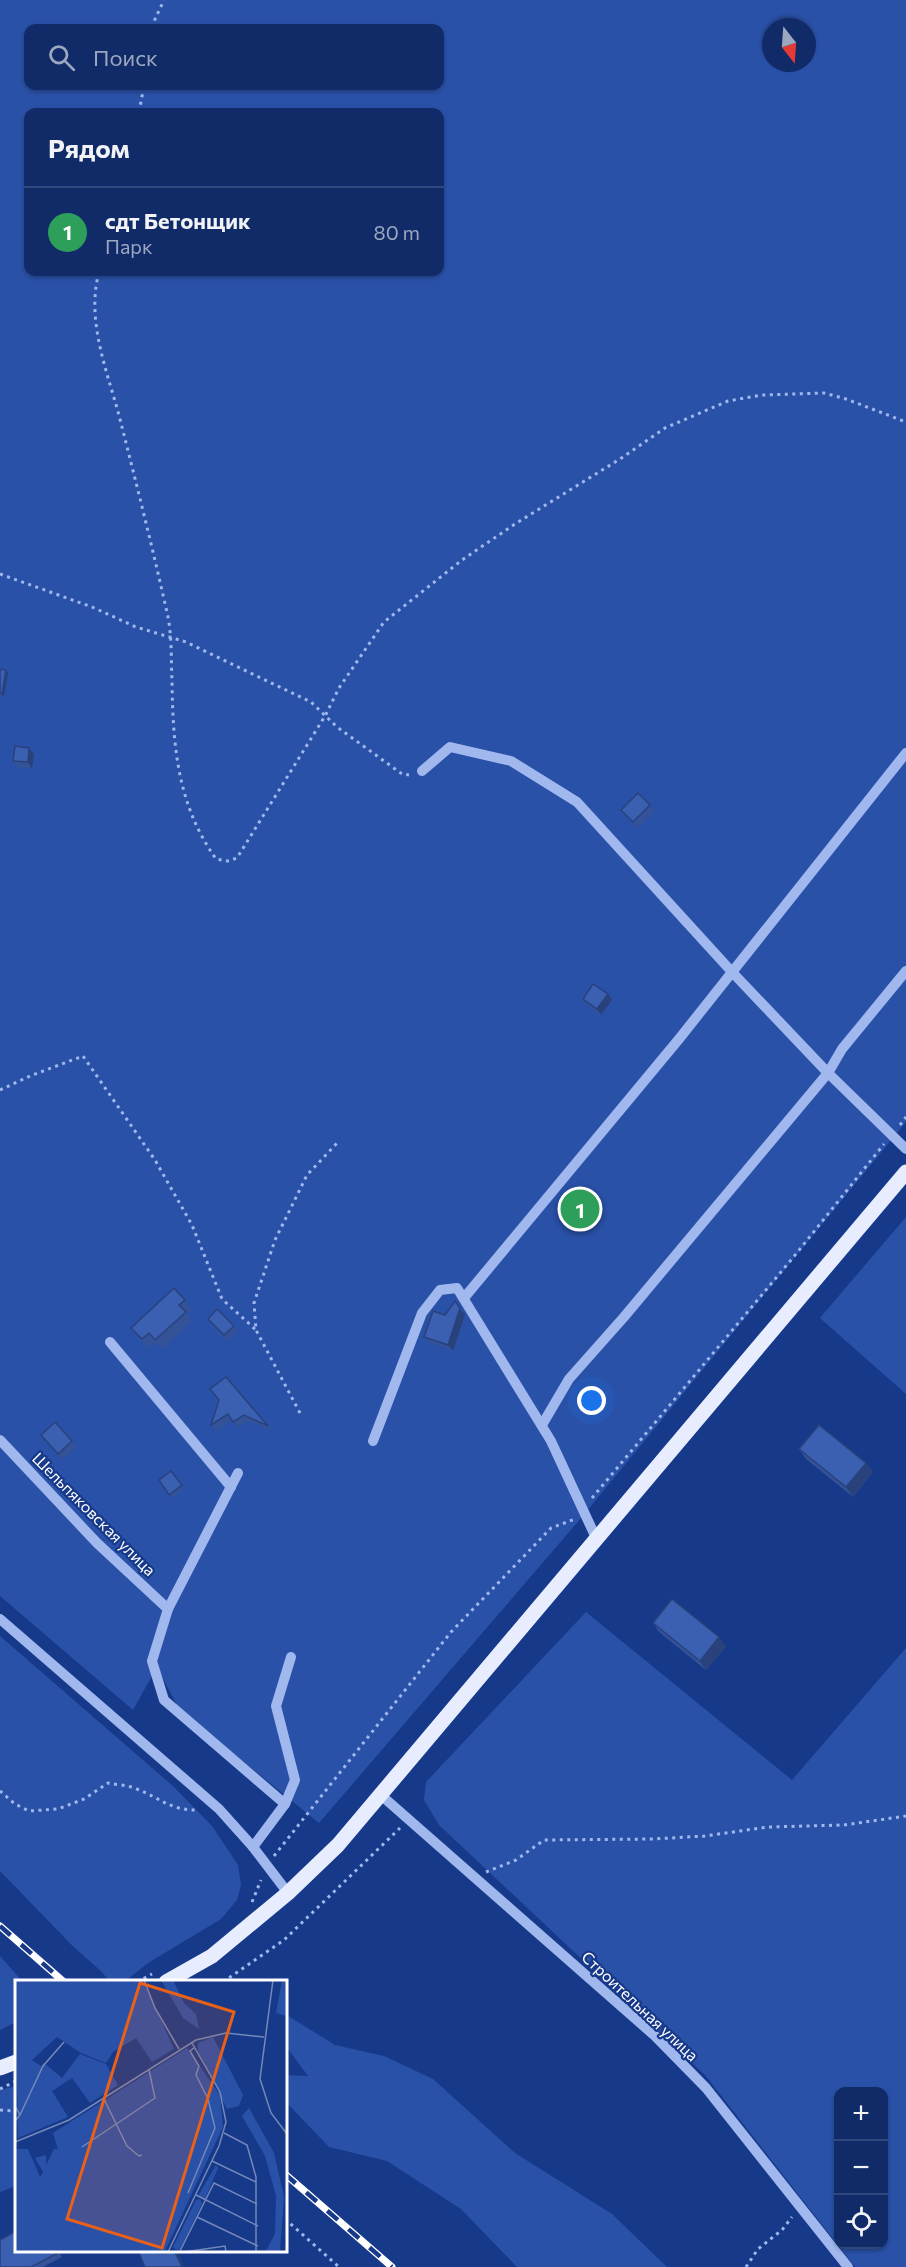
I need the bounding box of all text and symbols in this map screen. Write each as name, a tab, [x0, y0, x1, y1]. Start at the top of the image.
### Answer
north arrow	[762, 18, 816, 72]
search box	[24, 24, 444, 90]
icon: search	[45, 41, 78, 74]
text: Поиск	[93, 44, 158, 71]
text: Рядом	[48, 132, 130, 163]
text: сдт Бетонщик	[105, 207, 251, 234]
text: 1	[63, 220, 72, 244]
text: 80 m	[374, 220, 420, 244]
text: Парк	[105, 234, 153, 258]
pin: 1	[560, 1186, 600, 1232]
your location	[577, 1386, 606, 1415]
street label: Шельпяковская улица	[29, 1448, 160, 1579]
street label: Строительная улица	[578, 1947, 703, 2065]
inset map	[15, 1980, 286, 2252]
map controls	[834, 2087, 888, 2249]
button: +	[834, 2087, 888, 2141]
button: −	[834, 2141, 888, 2195]
button: locate	[834, 2195, 888, 2249]

